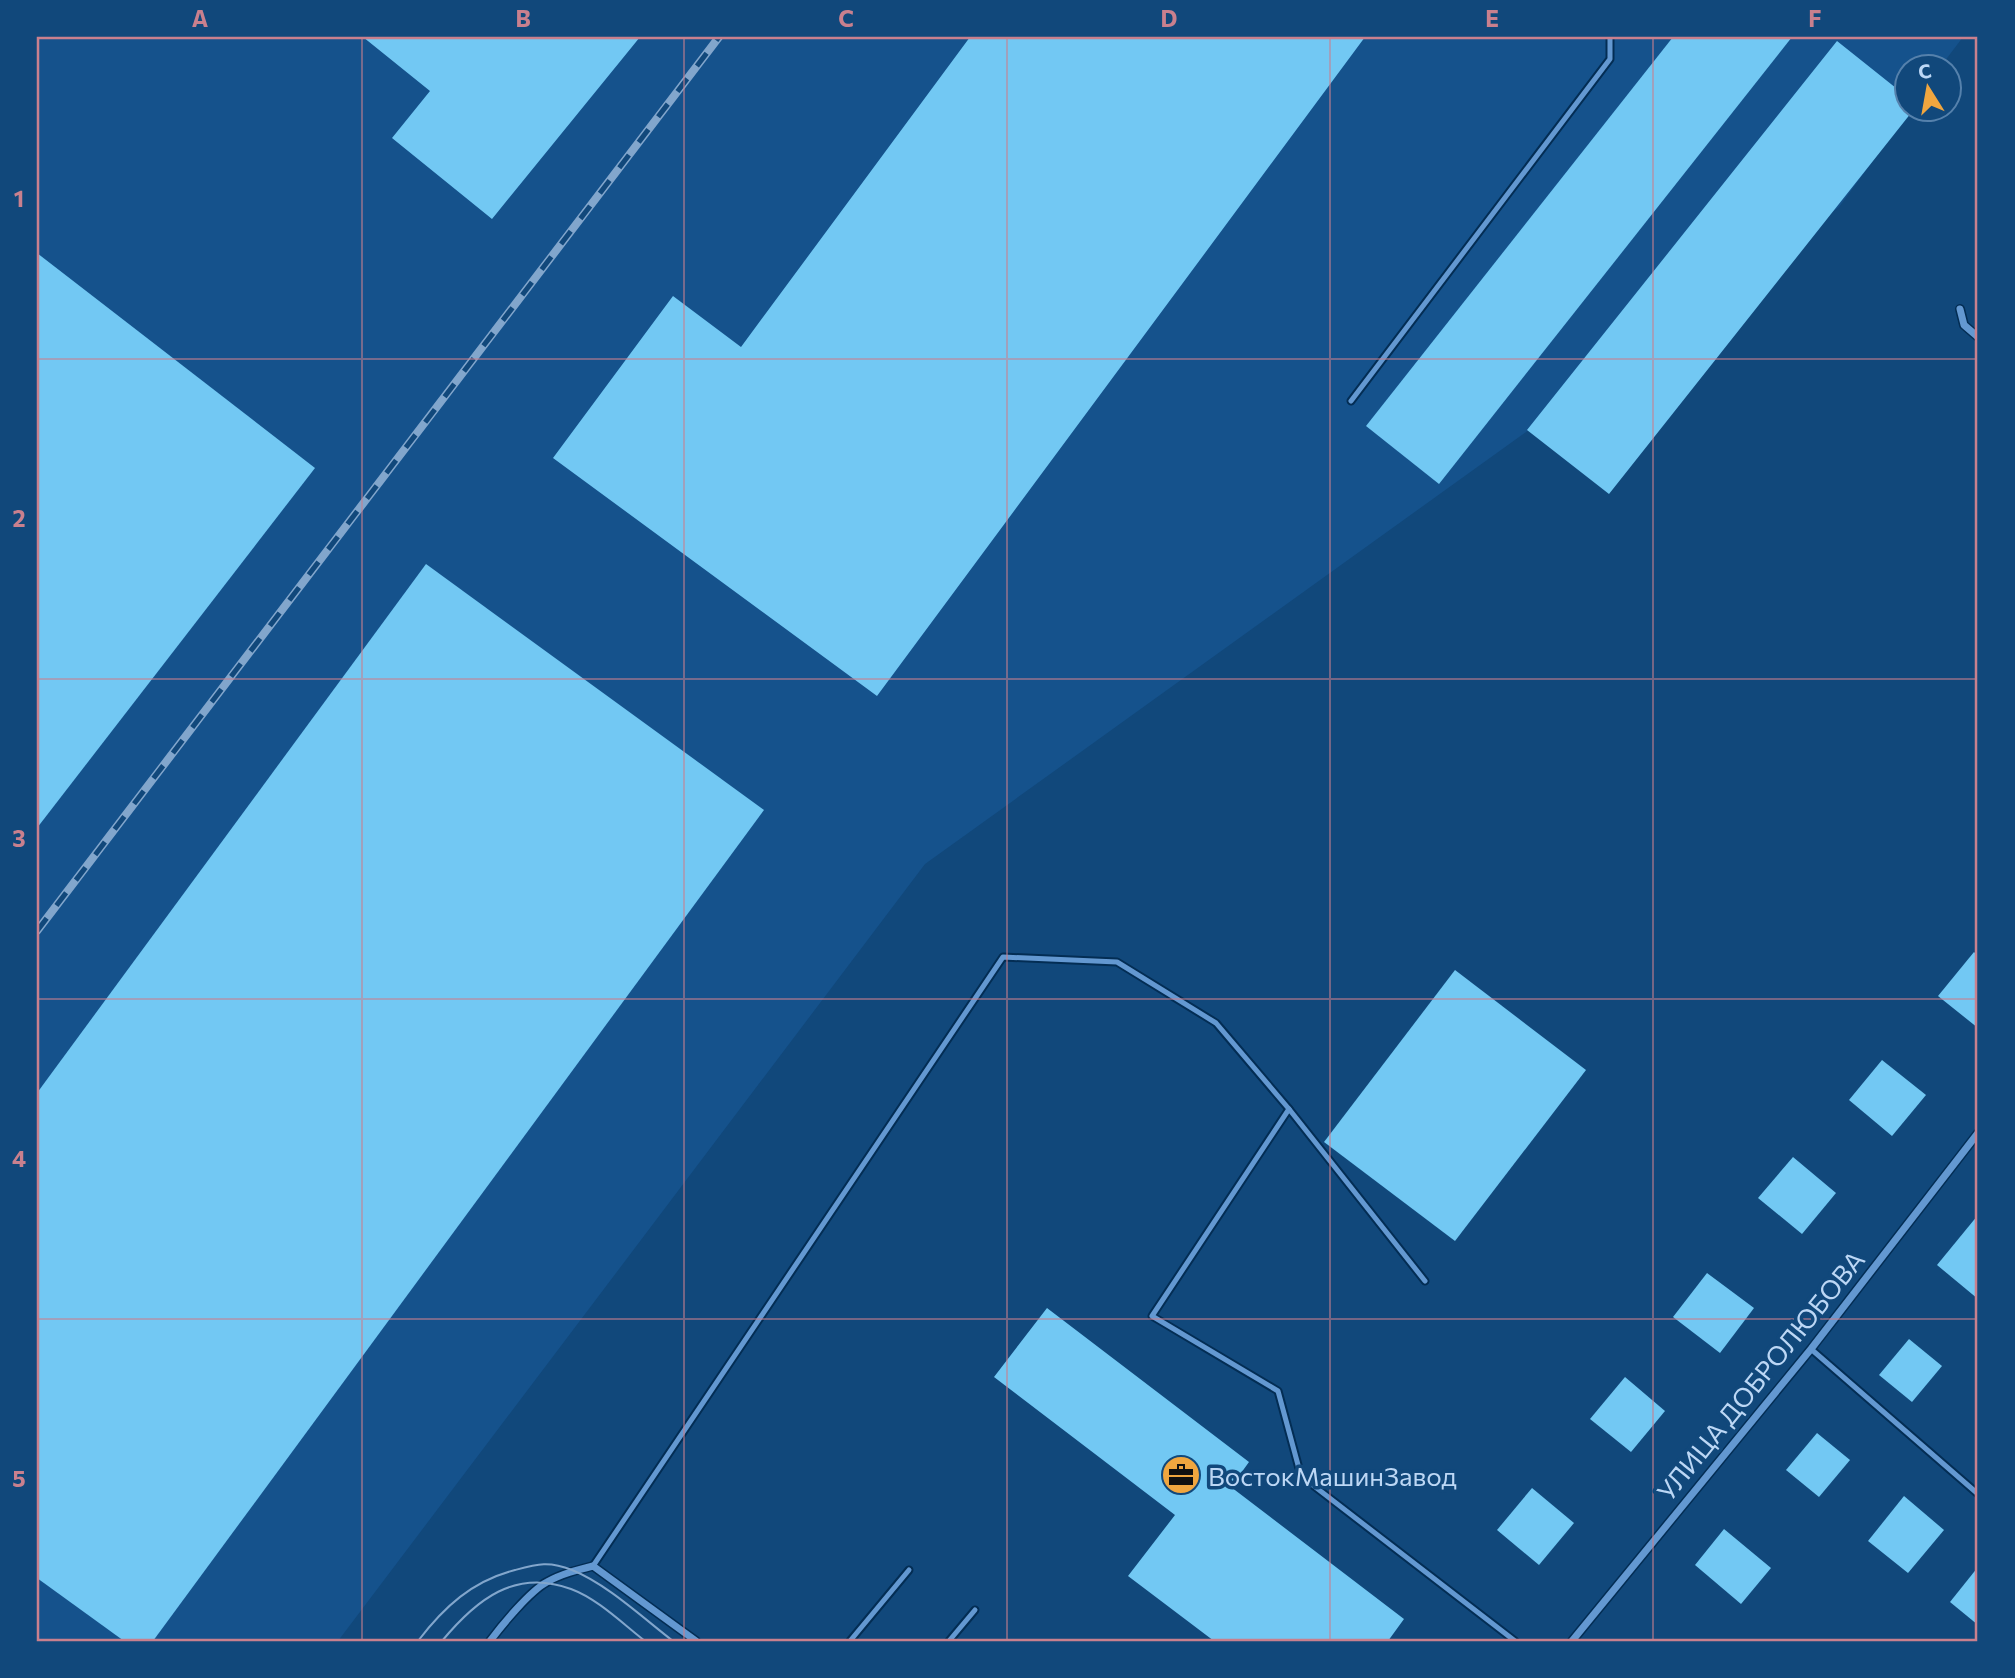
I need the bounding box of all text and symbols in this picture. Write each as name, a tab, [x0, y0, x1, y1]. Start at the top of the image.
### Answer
text: A	[192, 4, 209, 32]
text: B	[515, 4, 531, 32]
text: C	[838, 4, 854, 32]
text: D	[1161, 4, 1178, 32]
text: E	[1485, 4, 1499, 32]
text: F	[1808, 4, 1822, 32]
north arrow	[1892, 52, 1962, 122]
text: С	[1916, 58, 1933, 83]
text: 1	[14, 184, 24, 212]
text: 2	[12, 504, 26, 532]
text: 3	[12, 824, 26, 852]
text: 4	[12, 1144, 26, 1172]
street label: УЛИЦА ДОБРОЛЮБОВА	[1650, 1244, 1870, 1506]
office icon: ВостокМашинЗавод	[1160, 1454, 1202, 1496]
place label: ВостокМашинЗавод	[1208, 1460, 1457, 1491]
text: 5	[12, 1464, 26, 1492]

